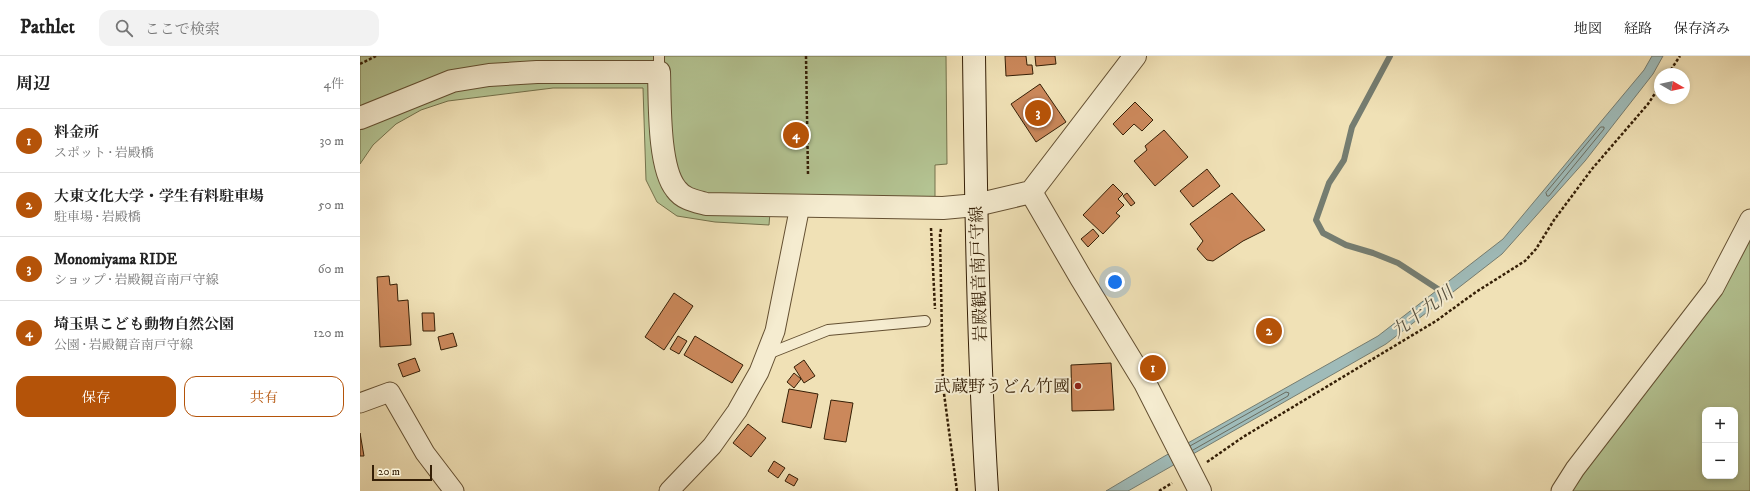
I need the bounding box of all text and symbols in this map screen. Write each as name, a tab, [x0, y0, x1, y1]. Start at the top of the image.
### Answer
search box	[99, 10, 379, 46]
text: Pathlet	[20, 16, 75, 39]
icon: search	[113, 17, 135, 39]
text: ここで検索	[145, 20, 220, 39]
text: 地図	[1574, 20, 1602, 38]
text: 経路	[1624, 20, 1652, 38]
text: 保存済み	[1674, 20, 1730, 38]
north arrow	[1654, 68, 1690, 104]
text: 周辺	[16, 73, 50, 95]
text: 4件	[324, 76, 344, 92]
pin: 3	[1025, 98, 1051, 128]
pin: 4	[783, 120, 809, 150]
text: 料金所	[54, 123, 99, 142]
text: 1	[27, 133, 31, 149]
text: 30 m	[320, 133, 344, 149]
text: スポット · 岩殿橋	[54, 145, 154, 161]
text: 大東文化大学・学生有料駐車場	[54, 187, 264, 206]
text: 2	[26, 197, 32, 213]
text: 50 m	[318, 197, 344, 213]
street label: 岩殿観音南戸守線	[966, 206, 992, 342]
text: 駐車場 · 岩殿橋	[54, 209, 141, 225]
text: Monomiyama RIDE	[54, 250, 177, 269]
text: 3	[27, 261, 31, 277]
text: 60 m	[318, 261, 344, 277]
text: ショップ · 岩殿観音南戸守線	[54, 272, 218, 288]
your location	[1105, 272, 1125, 292]
water label: 九十九川	[1387, 281, 1460, 343]
text: 埼玉県こども動物自然公園	[54, 315, 234, 334]
pin: 2	[1256, 316, 1282, 346]
text: 4	[25, 325, 33, 341]
text: 120 m	[313, 325, 344, 341]
text: 公園 · 岩殿観音南戸守線	[54, 337, 193, 353]
pin: 1	[1140, 353, 1166, 383]
button: 保存	[16, 376, 176, 417]
button: 共有	[184, 376, 344, 417]
place label: 武蔵野うどん竹國	[934, 376, 1070, 398]
marker: 武蔵野うどん竹國	[1073, 381, 1083, 391]
map controls	[1702, 407, 1738, 479]
button: +	[1702, 407, 1738, 443]
button: −	[1702, 443, 1738, 479]
scale bar	[372, 463, 432, 482]
text: 20 m	[378, 465, 400, 479]

